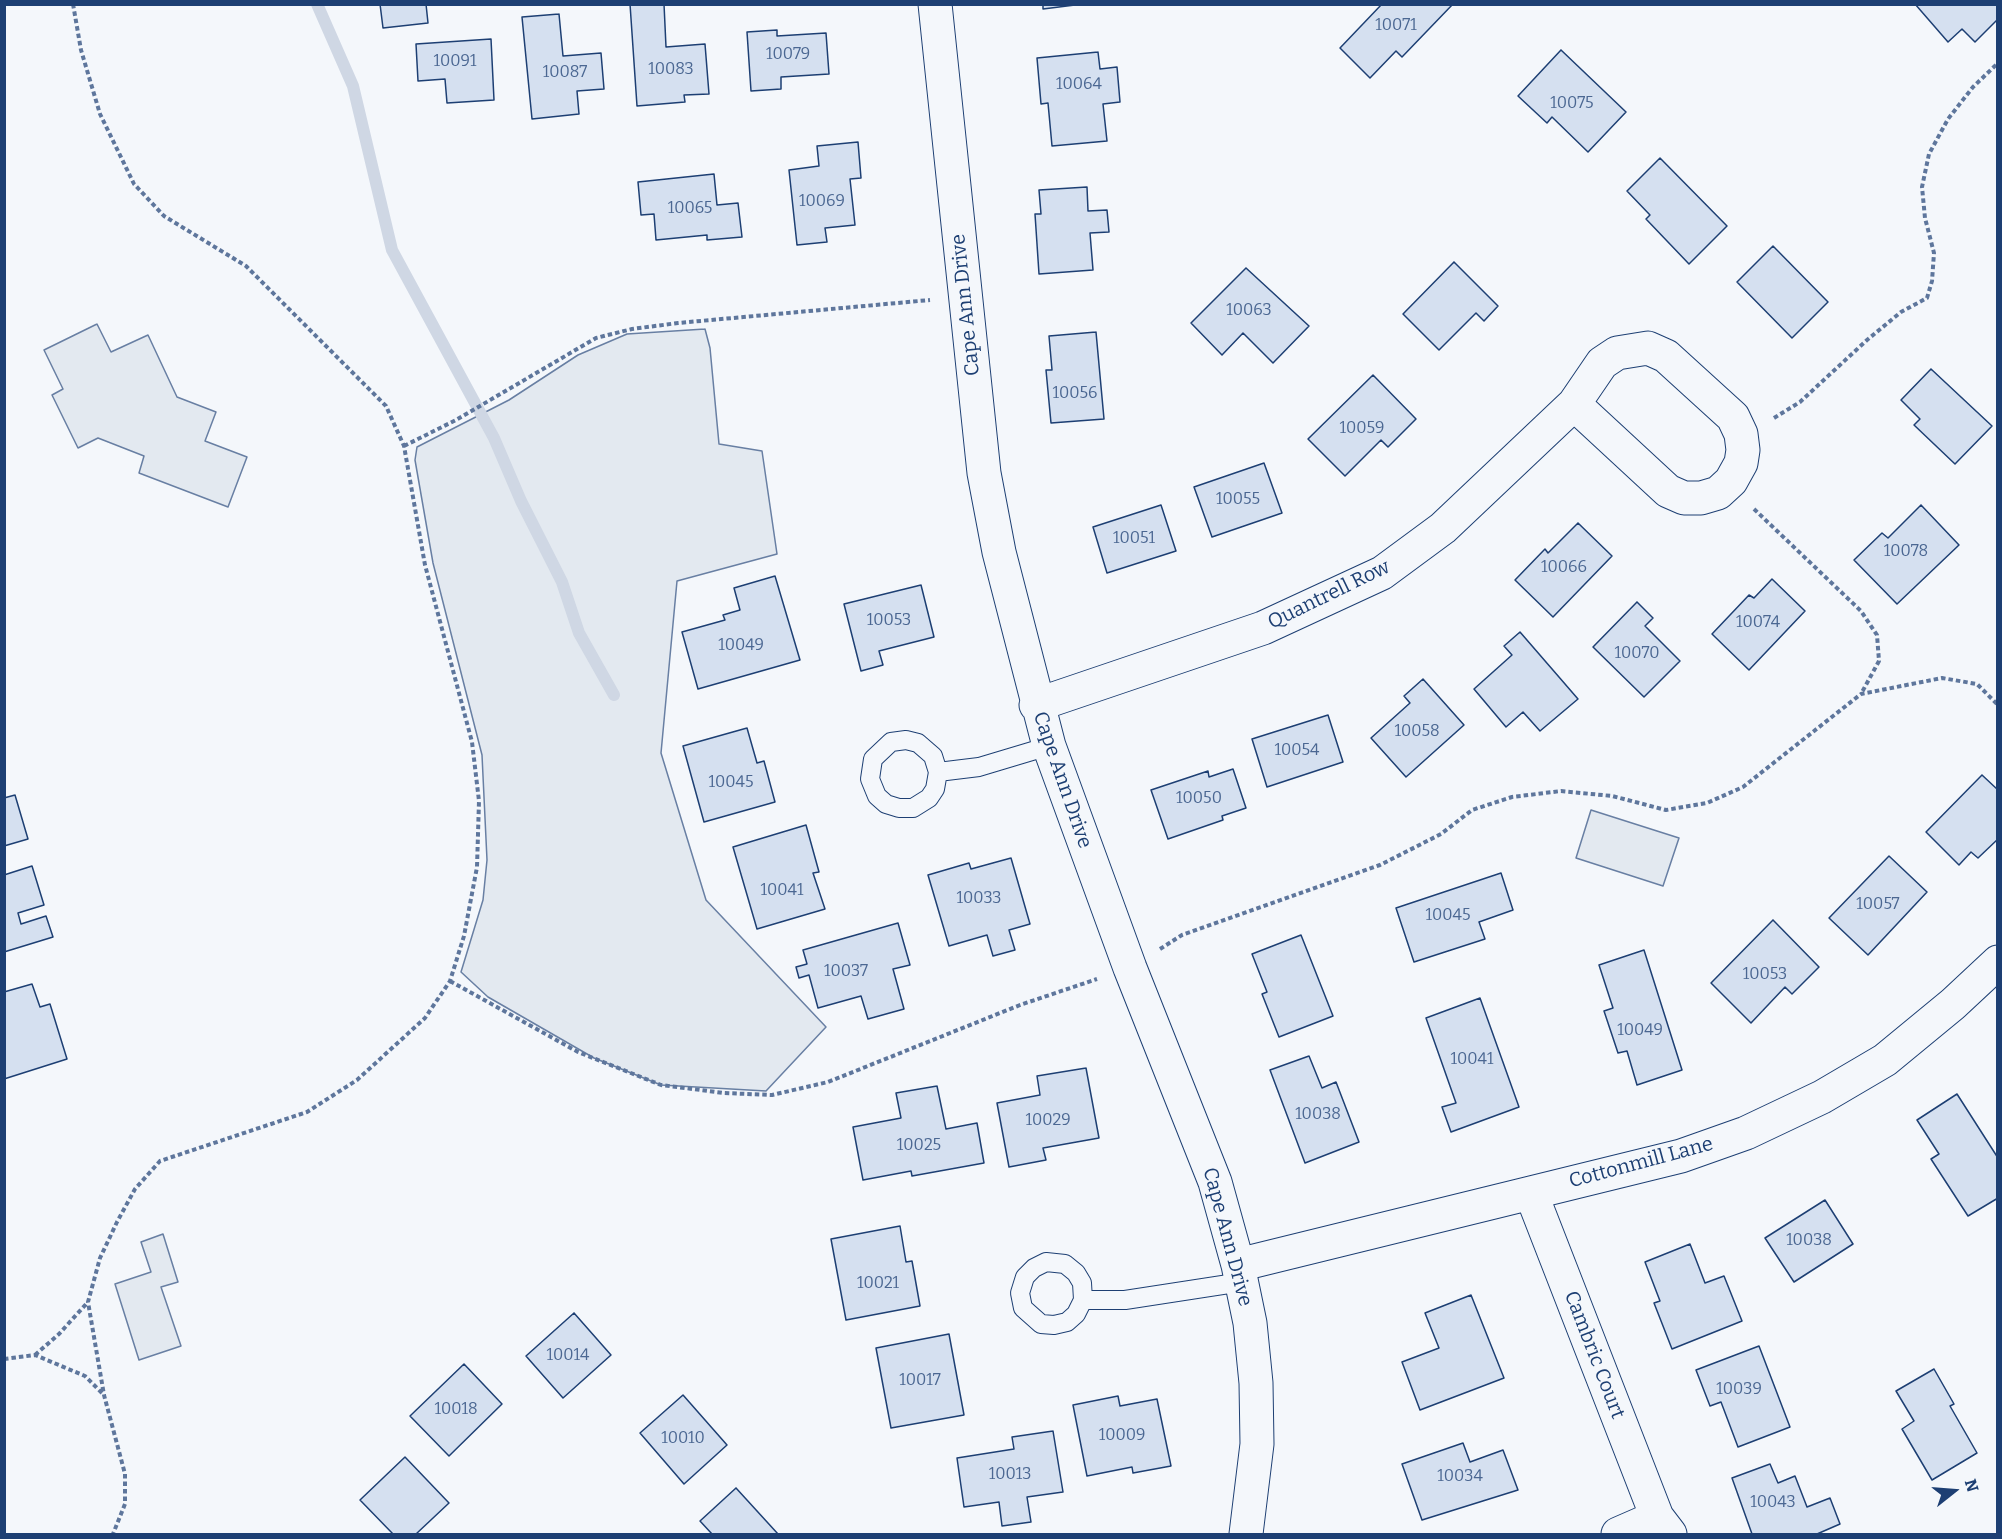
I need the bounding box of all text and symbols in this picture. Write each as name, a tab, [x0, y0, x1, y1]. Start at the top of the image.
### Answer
house number: 10071	[1375, 16, 1417, 36]
house number: 10079	[766, 45, 810, 65]
house number: 10091	[434, 52, 476, 72]
house number: 10083	[648, 60, 694, 80]
house number: 10087	[543, 63, 587, 83]
house number: 10064	[1056, 75, 1102, 95]
house number: 10075	[1550, 94, 1594, 114]
house number: 10069	[799, 192, 845, 212]
house number: 10065	[668, 199, 712, 219]
street label: Cape Ann Drive	[947, 233, 985, 377]
house number: 10063	[1226, 301, 1272, 321]
house number: 10056	[1053, 384, 1097, 404]
house number: 10059	[1340, 419, 1384, 439]
house number: 10055	[1216, 490, 1260, 510]
house number: 10051	[1113, 529, 1155, 549]
house number: 10078	[1884, 542, 1928, 562]
street label: Quantrell Row	[1264, 555, 1394, 635]
house number: 10066	[1541, 558, 1587, 578]
house number: 10053	[867, 611, 911, 631]
house number: 10074	[1736, 613, 1780, 633]
house number: 10049	[718, 636, 764, 656]
house number: 10070	[1614, 644, 1660, 664]
street label: Cape Ann Drive	[1027, 709, 1097, 851]
house number: 10058	[1394, 722, 1440, 742]
house number: 10054	[1275, 741, 1319, 761]
house number: 10045	[709, 773, 753, 793]
house number: 10050	[1176, 789, 1222, 809]
house number: 10041	[761, 881, 803, 901]
house number: 10033	[957, 889, 1001, 909]
house number: 10057	[1856, 895, 1900, 915]
house number: 10045	[1426, 906, 1470, 926]
house number: 10037	[824, 962, 868, 982]
house number: 10053	[1743, 965, 1787, 985]
house number: 10049	[1617, 1021, 1663, 1041]
house number: 10041	[1451, 1050, 1493, 1070]
house number: 10038	[1295, 1105, 1341, 1125]
house number: 10029	[1025, 1111, 1071, 1131]
street label: Cottonmill Lane	[1566, 1132, 1716, 1194]
house number: 10025	[897, 1136, 941, 1156]
street label: Cape Ann Drive	[1197, 1165, 1257, 1309]
house number: 10038	[1786, 1231, 1832, 1251]
house number: 10021	[857, 1274, 899, 1294]
street label: Cambric Court	[1559, 1288, 1629, 1422]
house number: 10014	[547, 1346, 589, 1366]
house number: 10017	[899, 1371, 941, 1391]
house number: 10039	[1716, 1380, 1762, 1400]
house number: 10018	[434, 1400, 478, 1420]
house number: 10009	[1099, 1426, 1145, 1446]
house number: 10010	[661, 1429, 705, 1449]
north arrow	[1924, 1461, 1984, 1521]
house number: 10013	[989, 1465, 1031, 1485]
house number: 10034	[1437, 1467, 1483, 1487]
text: N	[1961, 1477, 1983, 1494]
house number: 10043	[1750, 1493, 1796, 1513]

